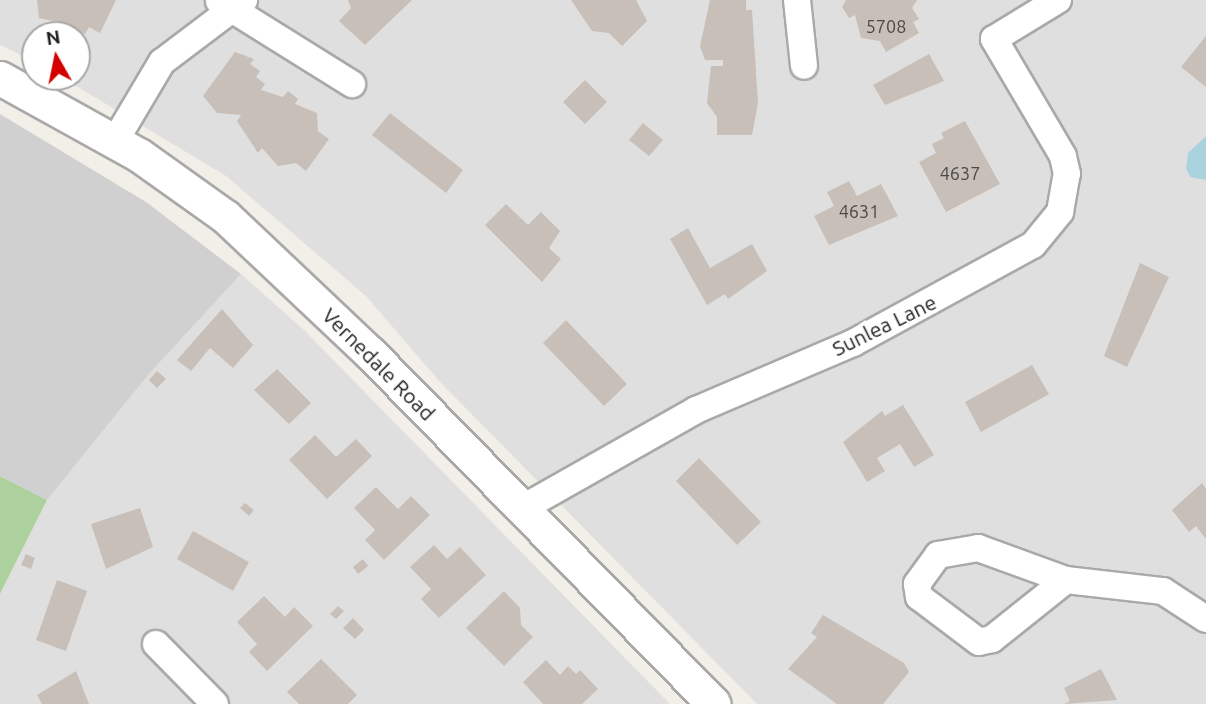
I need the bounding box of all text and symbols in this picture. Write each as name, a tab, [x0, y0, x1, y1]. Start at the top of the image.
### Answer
house number: 5708	[866, 15, 906, 37]
north arrow	[21, 21, 91, 91]
text: N	[44, 25, 62, 49]
house number: 4637	[940, 162, 980, 184]
house number: 4631	[839, 200, 879, 222]
street label: Sunlea Lane	[828, 289, 940, 361]
street label: Vernedale Road	[317, 302, 441, 426]

